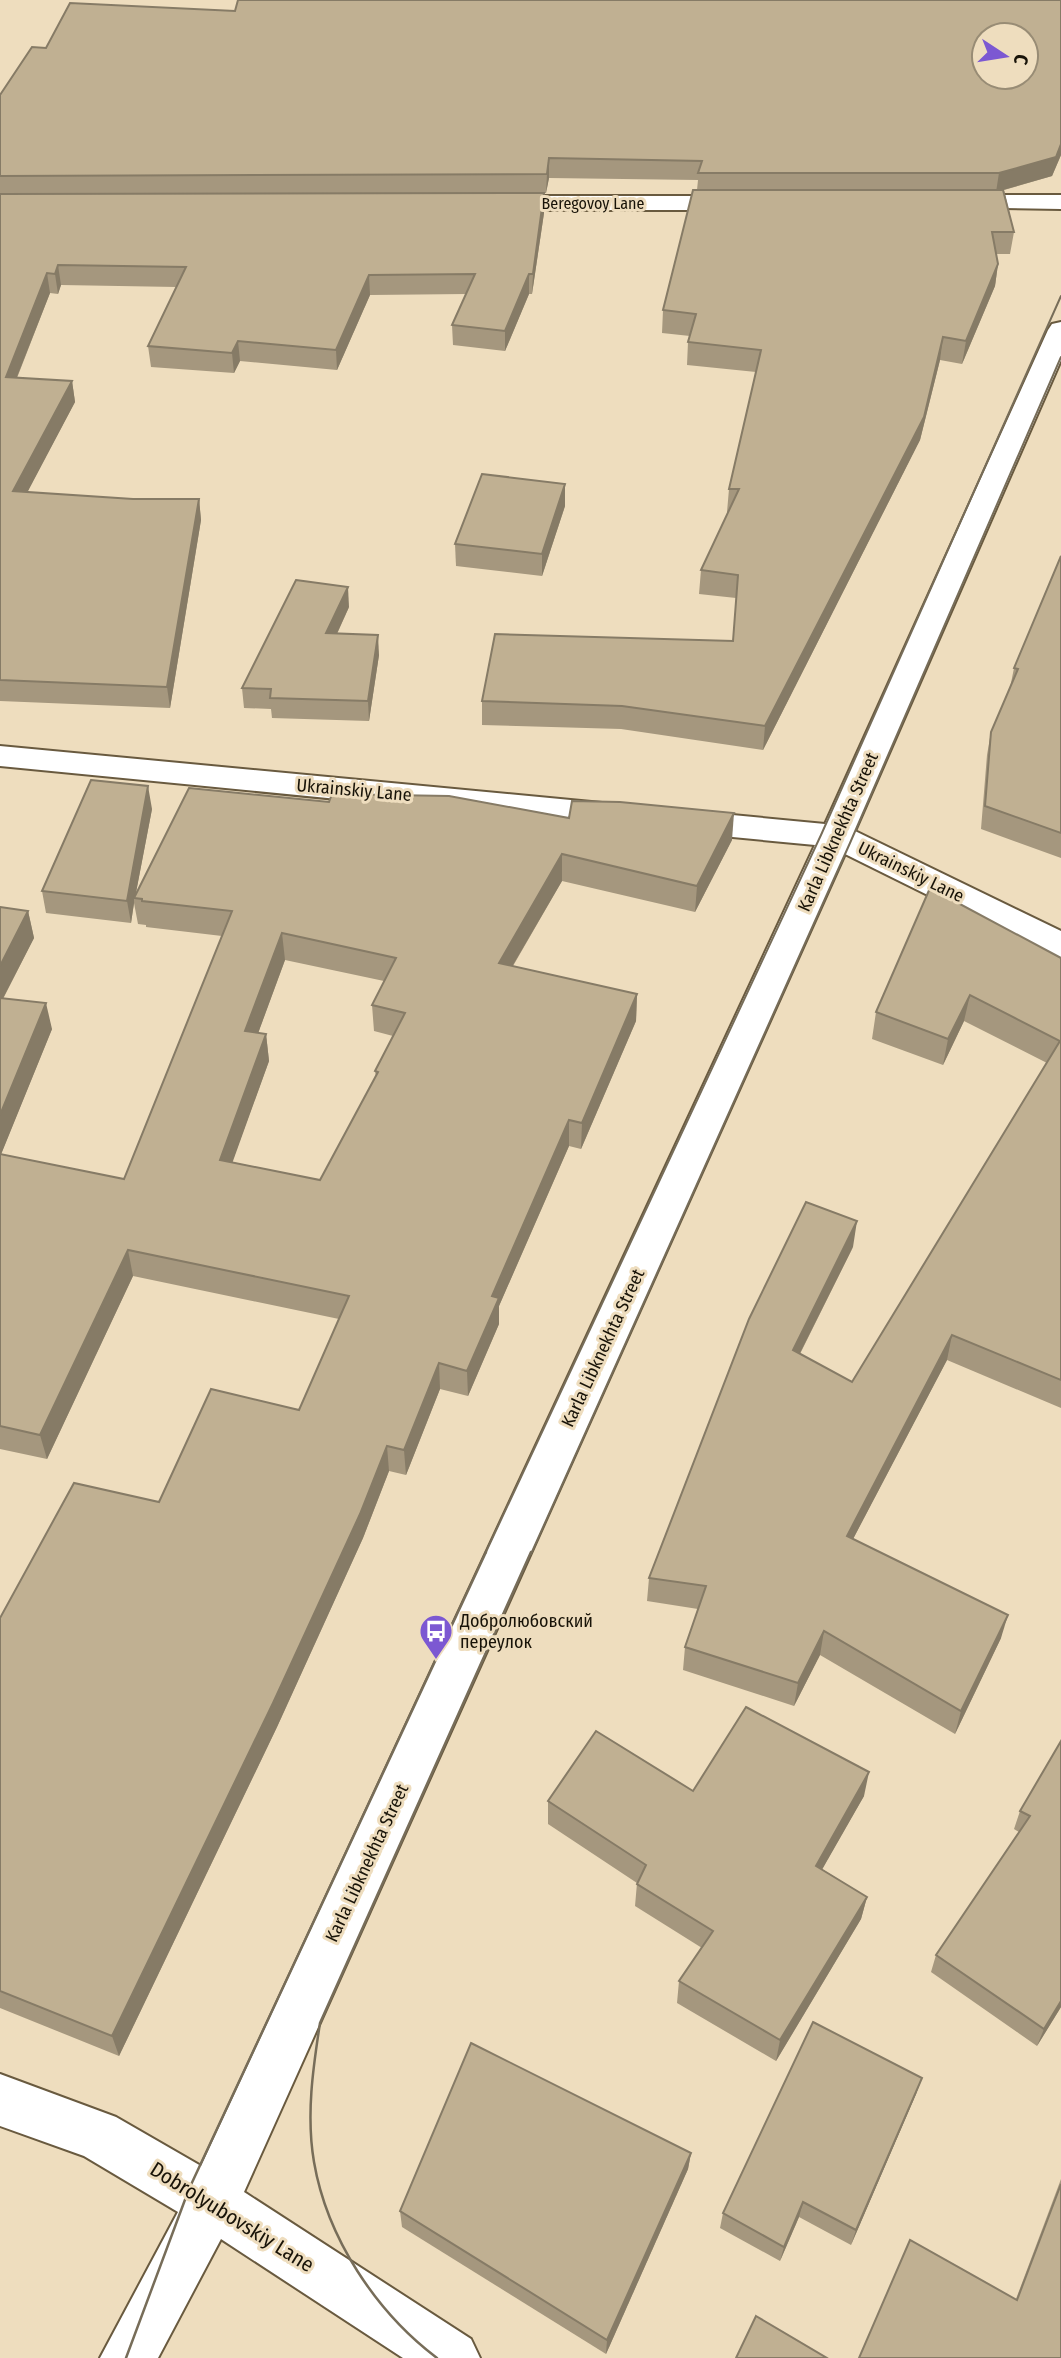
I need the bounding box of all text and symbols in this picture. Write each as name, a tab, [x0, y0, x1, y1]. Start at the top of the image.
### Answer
north arrow	[970, 21, 1040, 91]
text: С	[1009, 52, 1033, 67]
street label: Beregovoy Lane	[542, 194, 644, 213]
street label: Karla Libknekhta Street	[793, 749, 883, 915]
street label: Ukrainskiy Lane	[296, 774, 413, 806]
street label: Ukrainskiy Lane	[854, 837, 968, 907]
street label: Karla Libknekhta Street	[557, 1265, 649, 1431]
place label: Добролюбовский переулок	[459, 1610, 593, 1653]
bus stop icon: Добролюбовский переулок	[417, 1612, 455, 1661]
street label: Karla Libknekhta Street	[321, 1780, 413, 1946]
street label: Dobrolyubovskiy Lane	[145, 2156, 319, 2278]

